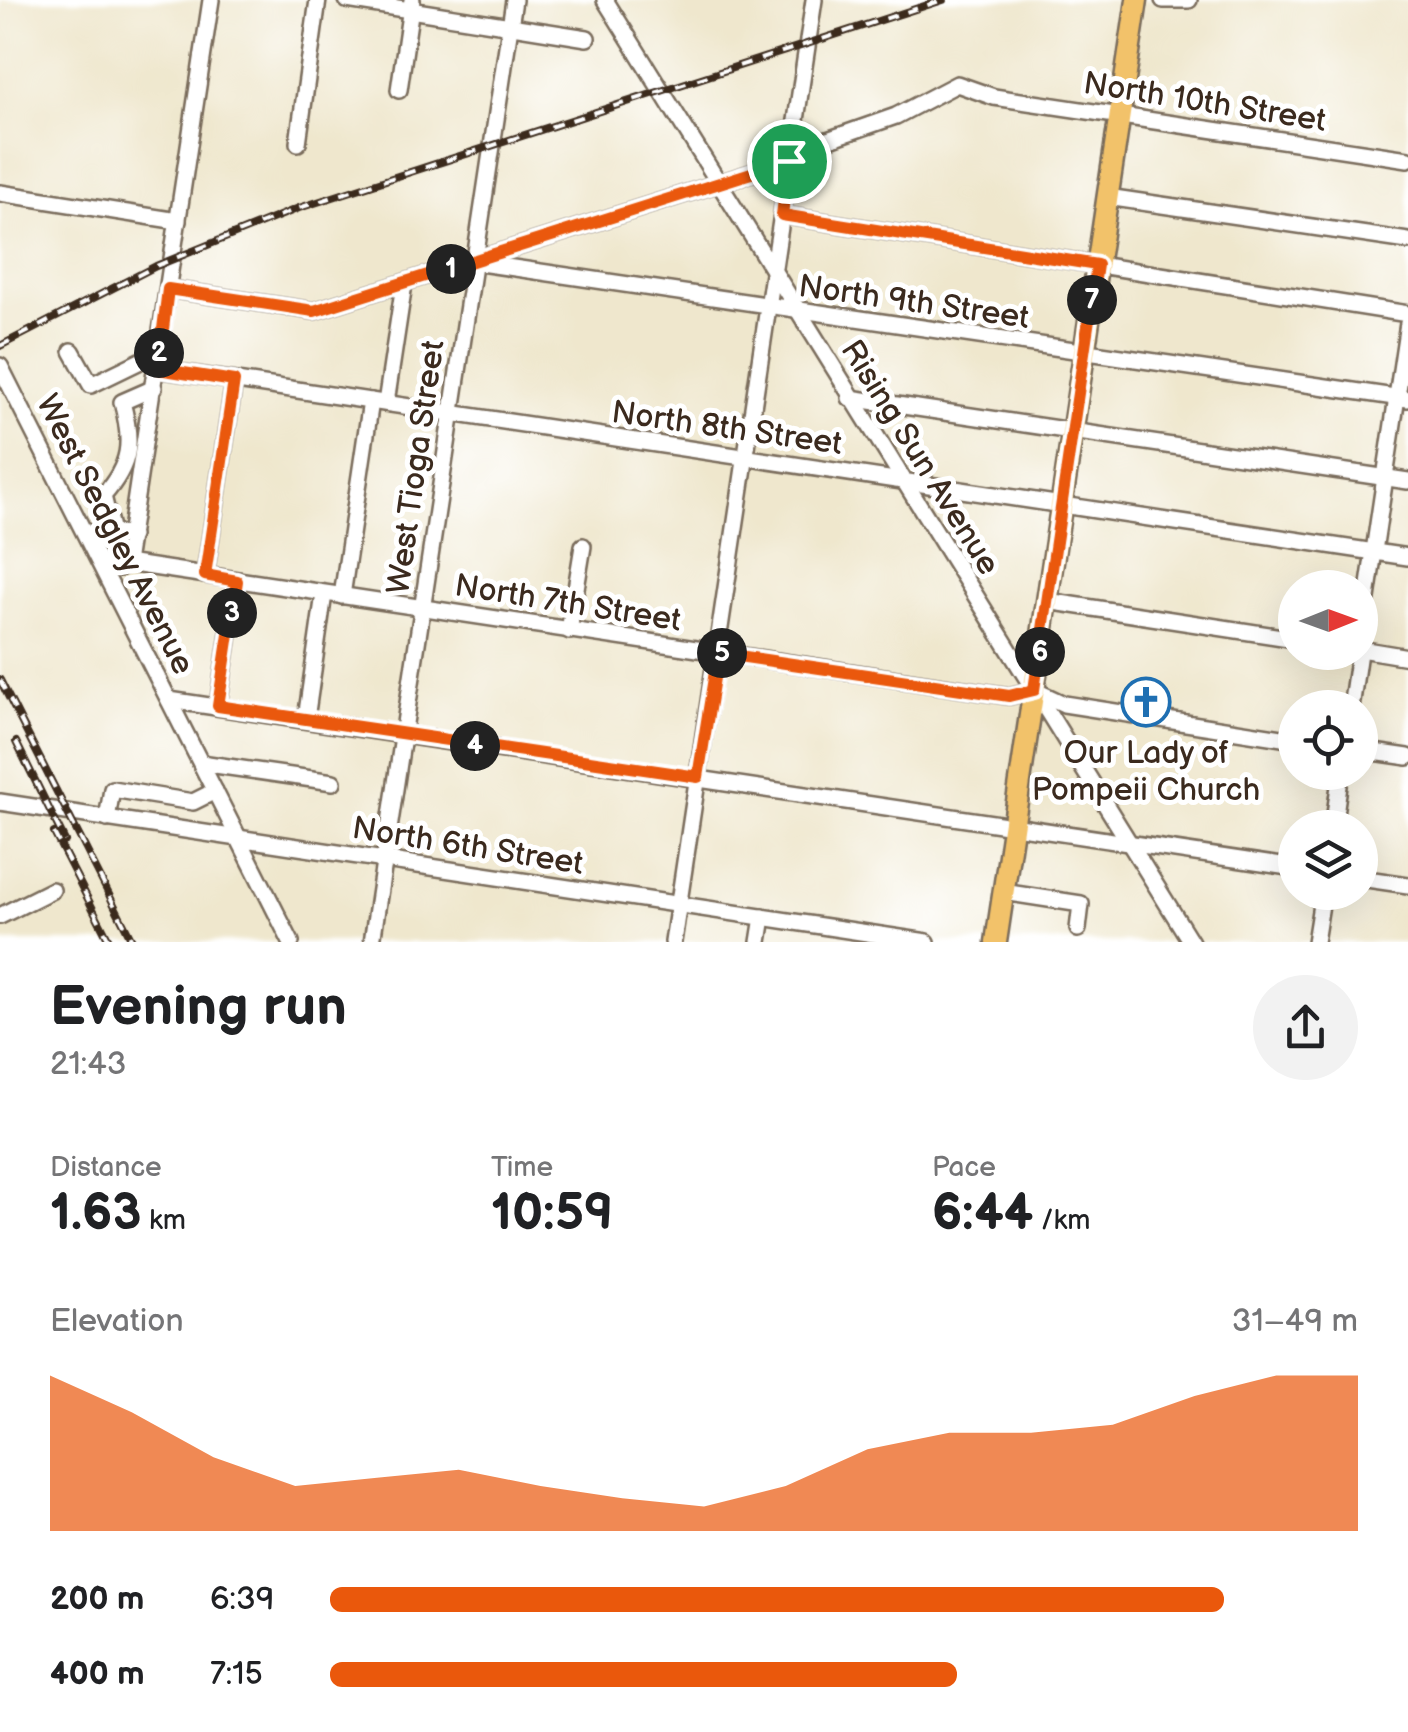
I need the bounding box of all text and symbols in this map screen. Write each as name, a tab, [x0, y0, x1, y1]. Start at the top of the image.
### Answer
street label: North 10th Street	[1081, 64, 1329, 141]
pin	[747, 119, 832, 204]
icon: arrive	[762, 134, 817, 189]
pin: 1	[426, 244, 476, 294]
text: 1	[445, 252, 457, 285]
street label: North 9th Street	[796, 267, 1032, 338]
pin: 7	[1067, 275, 1117, 325]
text: 7	[1084, 283, 1100, 316]
pin: 2	[134, 328, 184, 378]
street label: Rising Sun Avenue	[832, 333, 1008, 582]
text: 2	[151, 336, 167, 369]
street label: West Tioga Street	[379, 338, 454, 597]
street label: West Sedgley Avenue	[27, 388, 202, 681]
street label: North 8th Street	[609, 393, 845, 464]
street label: North 7th Street	[452, 566, 684, 641]
north arrow	[1278, 570, 1378, 670]
map controls	[1278, 570, 1378, 910]
pin: 3	[207, 588, 257, 638]
text: 3	[224, 596, 240, 629]
pin: 6	[1015, 627, 1065, 677]
pin: 5	[697, 628, 747, 678]
text: 6	[1032, 635, 1048, 668]
text: 5	[714, 636, 730, 669]
church icon: Our Lady of Pompeii Church	[1120, 676, 1172, 728]
button: locate	[1278, 690, 1378, 790]
pin: 4	[450, 721, 500, 771]
text: 4	[467, 729, 483, 762]
place label: Our Lady of Pompeii Church	[1032, 734, 1260, 810]
street label: North 6th Street	[350, 809, 586, 884]
button: layers	[1278, 810, 1378, 910]
text: Evening run	[50, 974, 347, 1041]
button: share	[1253, 975, 1358, 1080]
text: 21:43	[50, 1045, 126, 1084]
text: Distance	[50, 1151, 162, 1184]
text: Time	[491, 1151, 553, 1184]
text: Pace	[932, 1151, 996, 1184]
text: 1.63	[50, 1184, 142, 1244]
text: 10:59	[491, 1184, 613, 1244]
text: 6:44	[932, 1184, 1033, 1244]
text: km	[142, 1204, 186, 1237]
text: /km	[1033, 1204, 1090, 1237]
text: Elevation	[50, 1302, 183, 1341]
text: 31–49 m	[1232, 1302, 1358, 1341]
text: 200 m	[50, 1580, 144, 1619]
text: 6:39	[210, 1580, 274, 1619]
text: 400 m	[50, 1655, 145, 1694]
text: 7:15	[210, 1655, 263, 1694]

